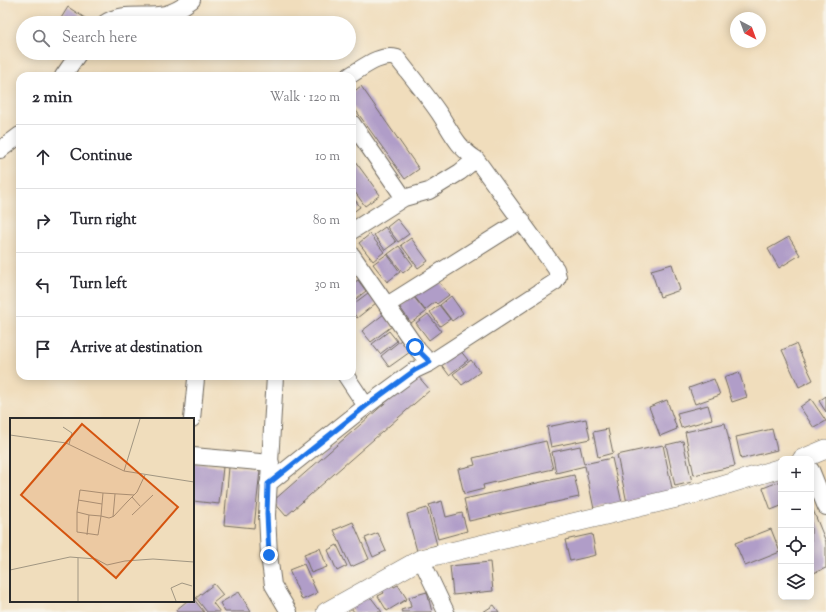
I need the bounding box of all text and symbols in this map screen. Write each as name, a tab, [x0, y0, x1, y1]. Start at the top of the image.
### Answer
north arrow	[730, 12, 766, 48]
search box	[16, 16, 356, 60]
icon: search	[30, 27, 52, 49]
text: Search here	[62, 28, 137, 49]
text: 2 min	[32, 86, 73, 110]
text: Walk · 120 m	[270, 89, 340, 107]
icon: ahead	[32, 146, 54, 168]
text: Continue	[70, 146, 132, 167]
text: 10 m	[315, 148, 340, 166]
icon: right	[32, 210, 54, 232]
text: Turn right	[70, 210, 136, 231]
text: 80 m	[313, 212, 340, 230]
icon: left	[32, 274, 54, 296]
text: Turn left	[70, 274, 127, 295]
text: 30 m	[314, 276, 340, 294]
icon: arrive	[32, 338, 54, 360]
text: Arrive at destination	[70, 338, 203, 359]
route start	[406, 338, 424, 356]
inset map	[10, 418, 194, 602]
map controls	[778, 456, 814, 600]
button: +	[778, 456, 814, 492]
button: −	[778, 492, 814, 528]
button: locate	[778, 528, 814, 564]
route end	[260, 546, 278, 564]
button: layers	[778, 564, 814, 600]

